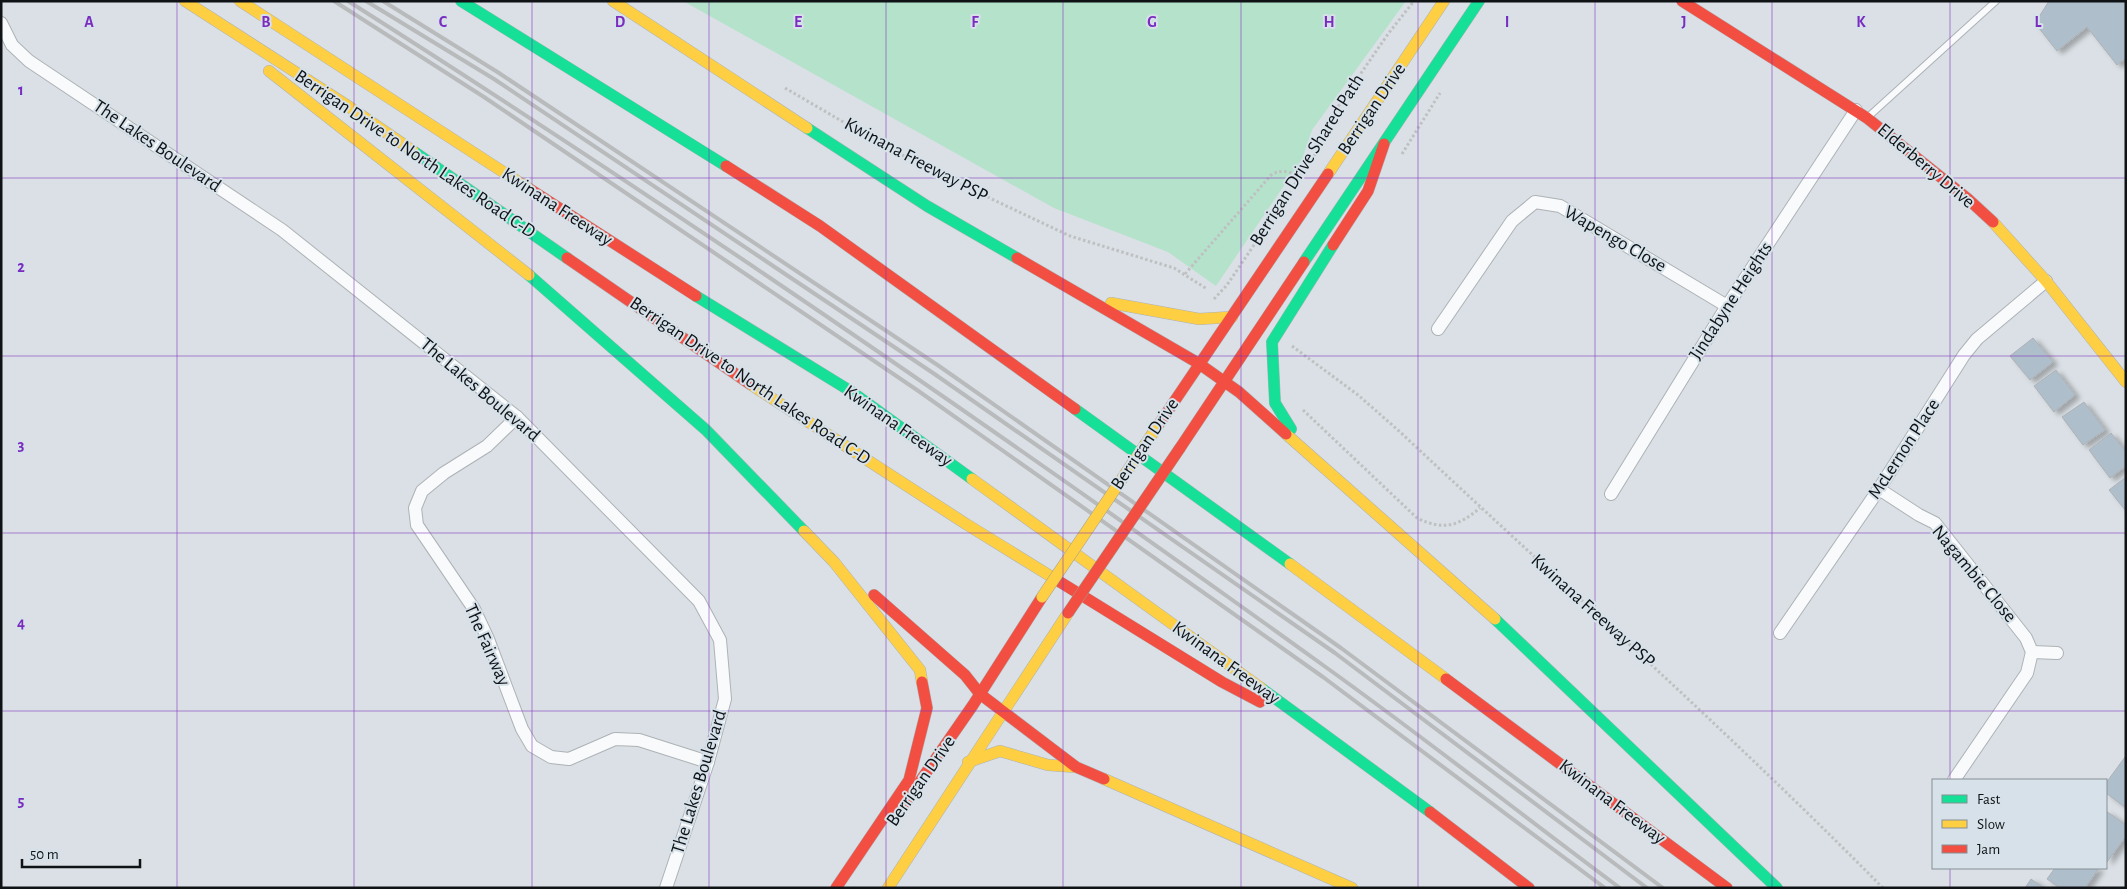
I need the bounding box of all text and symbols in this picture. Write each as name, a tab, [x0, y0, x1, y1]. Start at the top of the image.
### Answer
text: A	[84, 14, 94, 30]
text: B	[261, 14, 271, 30]
text: C	[439, 14, 448, 30]
text: D	[615, 14, 626, 30]
text: E	[794, 14, 802, 30]
text: F	[971, 14, 979, 30]
text: G	[1147, 14, 1157, 30]
text: H	[1323, 14, 1335, 30]
text: I	[1505, 14, 1509, 30]
text: J	[1681, 14, 1687, 30]
text: K	[1856, 14, 1866, 30]
text: L	[2035, 14, 2042, 30]
street label: Berrigan Drive	[1335, 60, 1409, 158]
street label: Berrigan Drive to North Lakes Road C-D	[291, 66, 539, 242]
street label: Berrigan Drive Shared Path	[1246, 71, 1368, 249]
text: 1	[18, 82, 24, 98]
street label: The Lakes Boulevard	[90, 96, 224, 196]
street label: Kwinana Freeway PSP	[841, 114, 991, 206]
street label: Elderberry Drive	[1874, 120, 1978, 212]
street label: Kwinana Freeway	[498, 164, 616, 250]
street label: Wapengo Close	[1561, 202, 1669, 276]
street label: Jindabyne Heights	[1686, 239, 1776, 363]
text: 2	[17, 259, 25, 275]
street label: Berrigan Drive to North Lakes Road C-D	[626, 293, 874, 469]
street label: The Lakes Boulevard	[417, 335, 544, 445]
street label: Kwinana Freeway	[840, 382, 956, 470]
street label: Berrigan Drive	[1108, 395, 1182, 493]
street label: McLernon Place	[1865, 396, 1943, 502]
text: 3	[18, 437, 25, 453]
street label: Nagambie Close	[1928, 522, 2020, 626]
street label: Kwinana Freeway PSP	[1527, 551, 1659, 672]
street label: The Fairway	[461, 601, 513, 689]
text: 4	[17, 615, 25, 631]
street label: Kwinana Freeway	[1169, 618, 1283, 708]
street label: The Lakes Boulevard	[668, 708, 730, 856]
street label: Berrigan Drive	[883, 732, 959, 830]
street label: Kwinana Freeway	[1555, 756, 1669, 848]
legend	[1932, 779, 2107, 869]
text: Fast	[1977, 792, 2001, 807]
text: 5	[18, 793, 25, 809]
text: Slow	[1977, 817, 2005, 832]
scale bar	[22, 836, 140, 868]
text: Jam	[1977, 842, 2000, 857]
text: 50 m	[30, 847, 59, 862]

